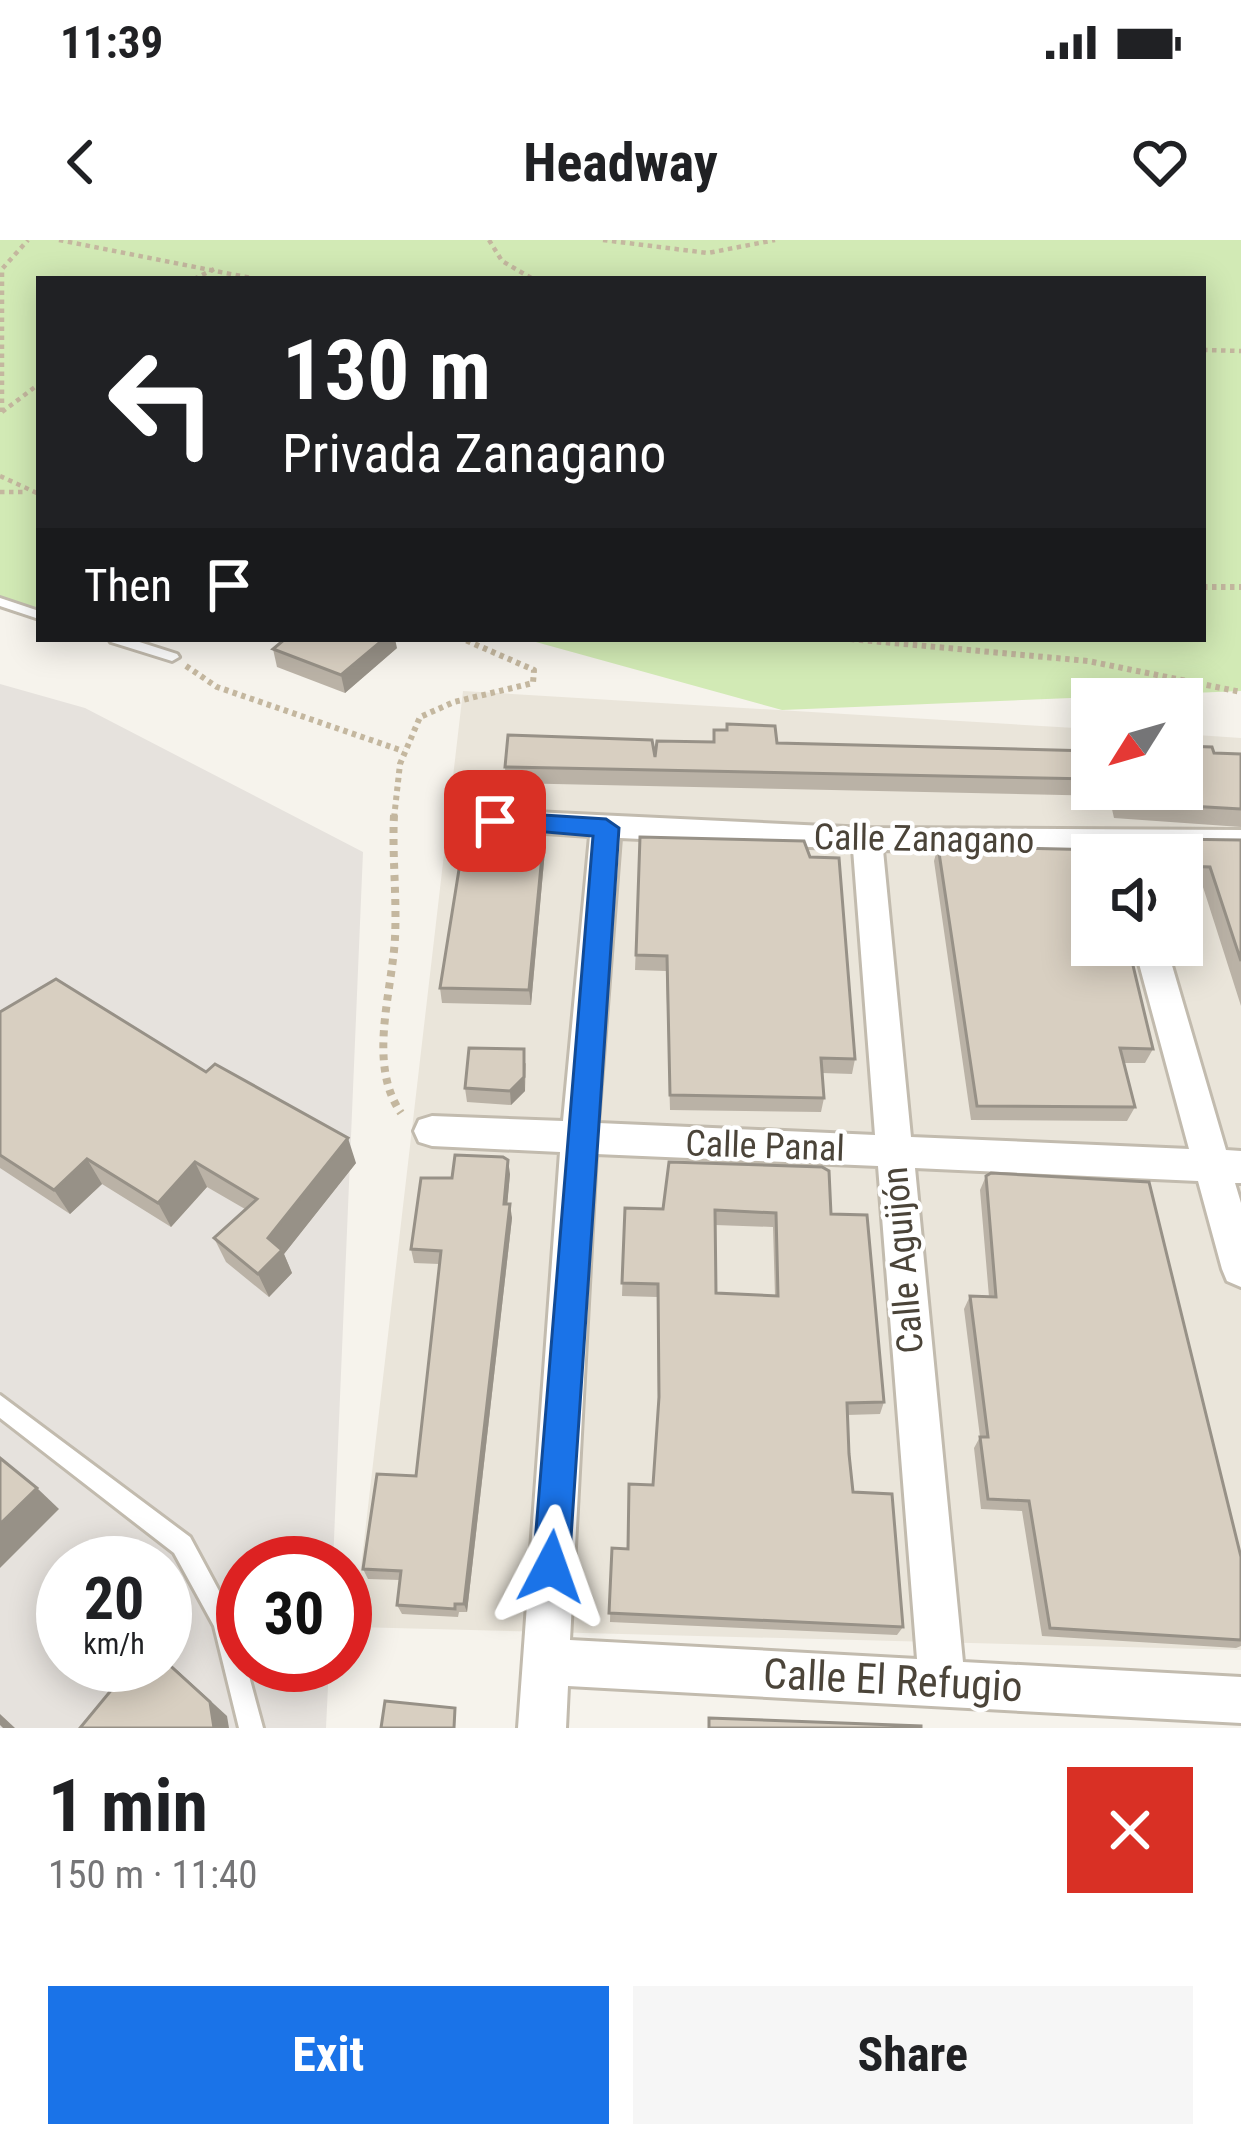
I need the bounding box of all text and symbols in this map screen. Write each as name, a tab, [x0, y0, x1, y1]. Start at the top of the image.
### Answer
text: 11:39	[60, 16, 163, 69]
icon: back	[48, 129, 114, 195]
icon: heart	[1127, 129, 1193, 195]
text: Headway	[523, 131, 718, 194]
text: 130 m	[282, 321, 491, 420]
icon: left	[84, 324, 240, 480]
text: Privada Zanagano	[282, 422, 666, 485]
icon: arrive	[196, 552, 262, 618]
text: Then	[84, 559, 172, 612]
north arrow	[1071, 678, 1203, 810]
map controls	[1071, 678, 1203, 966]
pin	[444, 770, 546, 872]
icon: arrive	[462, 788, 528, 854]
street label: Calle Zanagano	[813, 816, 1035, 862]
button: sound	[1071, 834, 1203, 966]
street label: Calle Panal	[685, 1122, 845, 1170]
street label: Calle Aguijón	[874, 1165, 932, 1355]
position arrow	[488, 1504, 614, 1630]
speed limit sign: 30	[216, 1536, 372, 1692]
text: 20	[84, 1563, 144, 1634]
text: km/h	[83, 1626, 145, 1661]
street label: Calle El Refugio	[762, 1649, 1024, 1711]
text: 1 min	[48, 1764, 208, 1849]
button: close	[1067, 1767, 1193, 1893]
text: 150 m · 11:40	[48, 1852, 258, 1898]
button: Exit	[48, 1986, 609, 2124]
button: Share	[633, 1986, 1193, 2124]

